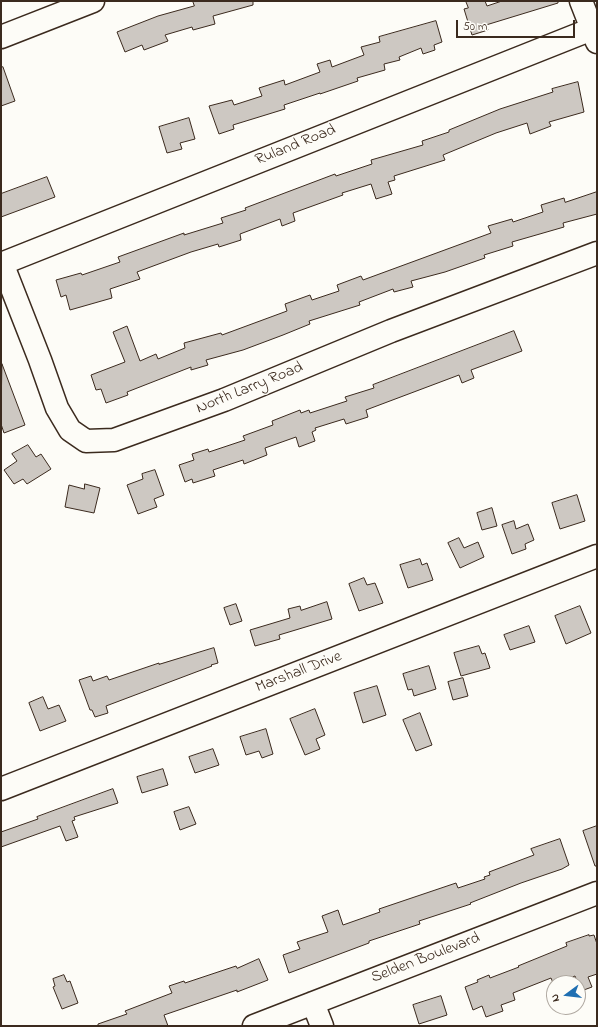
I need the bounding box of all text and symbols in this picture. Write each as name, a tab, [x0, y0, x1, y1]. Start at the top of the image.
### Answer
scale bar	[458, 12, 577, 38]
text: 50 m	[463, 18, 487, 36]
street label: Ruland Road	[253, 121, 339, 171]
street label: North Larry Road	[194, 359, 306, 419]
street label: Marshall Drive	[253, 648, 345, 698]
street label: Selden Boulevard	[369, 929, 483, 989]
north arrow	[546, 975, 586, 1015]
text: N	[547, 992, 564, 1004]

